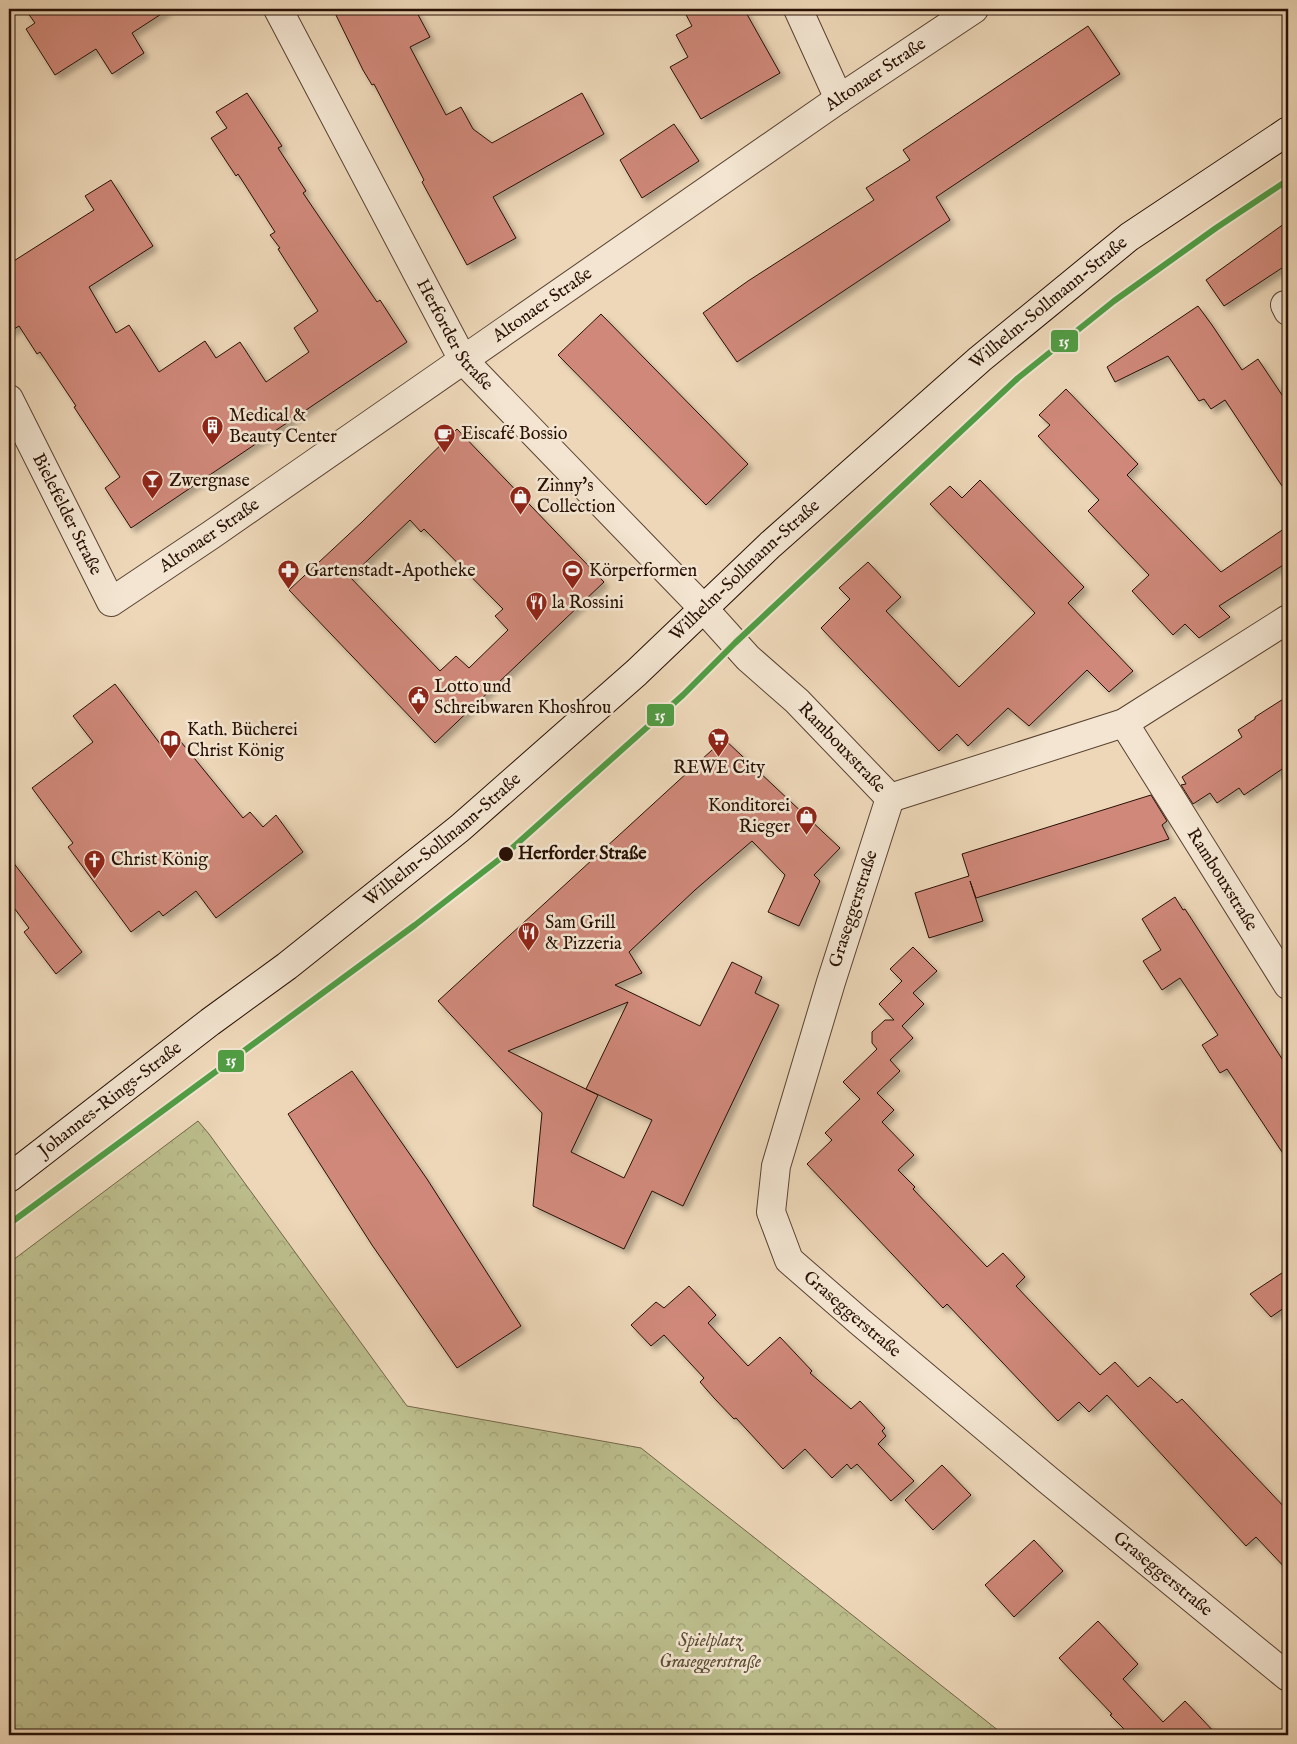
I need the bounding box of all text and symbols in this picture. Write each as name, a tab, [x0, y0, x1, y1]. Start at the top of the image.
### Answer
street label: Altonaer Straße	[820, 33, 930, 117]
street label: Wilhelm-Sollmann-Straße	[965, 231, 1132, 374]
street label: Altonaer Straße	[487, 262, 597, 348]
street label: Herforder Straße	[411, 275, 498, 396]
line badge: 15	[1050, 329, 1079, 353]
text: 15	[1059, 333, 1069, 351]
place label: Medical & Beauty Center	[229, 405, 337, 449]
building icon: Medical & Beauty Center	[201, 414, 225, 445]
cafe icon: Eiscafé Bossio	[433, 422, 457, 453]
place label: Eiscafé Bossio	[461, 423, 568, 446]
street label: Bielefelder Straße	[27, 449, 107, 579]
bar icon: Zwergnase	[141, 469, 165, 500]
place label: Zwergnase	[169, 470, 250, 493]
place label: Zinny's Collection	[537, 475, 616, 519]
shop icon: Zinny's Collection	[509, 484, 533, 515]
street label: Altonaer Straße	[154, 493, 264, 578]
street label: Wilhelm-Sollmann-Straße	[665, 495, 825, 646]
pharmacy icon: Gartenstadt-Apotheke	[277, 559, 301, 590]
sports icon: Körperformen	[561, 559, 585, 590]
place label: Gartenstadt-Apotheke	[305, 560, 476, 583]
place label: Körperformen	[589, 560, 698, 583]
restaurant icon: la Rossini	[524, 591, 548, 622]
place label: la Rossini	[552, 592, 624, 615]
place label: Lotto und Schreibwaren Khoshrou	[434, 676, 611, 720]
public building icon: Lotto und Schreibwaren Khoshrou	[406, 685, 430, 716]
street label: Rambouxstraße	[793, 697, 891, 798]
line badge: 15	[646, 703, 675, 727]
text: 15	[655, 707, 665, 725]
place label: Kath. Bücherei Christ König	[187, 719, 298, 763]
supermarket icon: REWE City	[707, 726, 731, 757]
library icon: Kath. Bücherei Christ König	[159, 728, 183, 759]
place label: REWE City	[673, 757, 765, 780]
street label: Wilhelm-Sollmann-Straße	[359, 768, 526, 912]
place label: Konditorei Rieger	[708, 795, 790, 839]
shop icon: Konditorei Rieger	[794, 804, 818, 835]
street label: Rambouxstraße	[1181, 824, 1263, 936]
place label: Herforder Straße	[518, 843, 647, 866]
marker: Herforder Straße	[497, 845, 515, 863]
street label: Graseggerstraße	[824, 847, 884, 971]
church icon: Christ König	[83, 848, 107, 879]
place label: Christ König	[111, 849, 208, 872]
place label: Sam Grill & Pizzeria	[545, 912, 622, 956]
restaurant icon: Sam Grill & Pizzeria	[517, 921, 541, 952]
street label: Johannes-Rings-Straße	[32, 1037, 187, 1164]
line badge: 15	[217, 1049, 245, 1073]
text: 15	[226, 1052, 236, 1070]
street label: Graseggerstraße	[798, 1266, 906, 1363]
street label: Graseggerstraße	[1108, 1526, 1217, 1622]
park label: Spielplatz Graseggerstraße	[659, 1630, 761, 1674]

